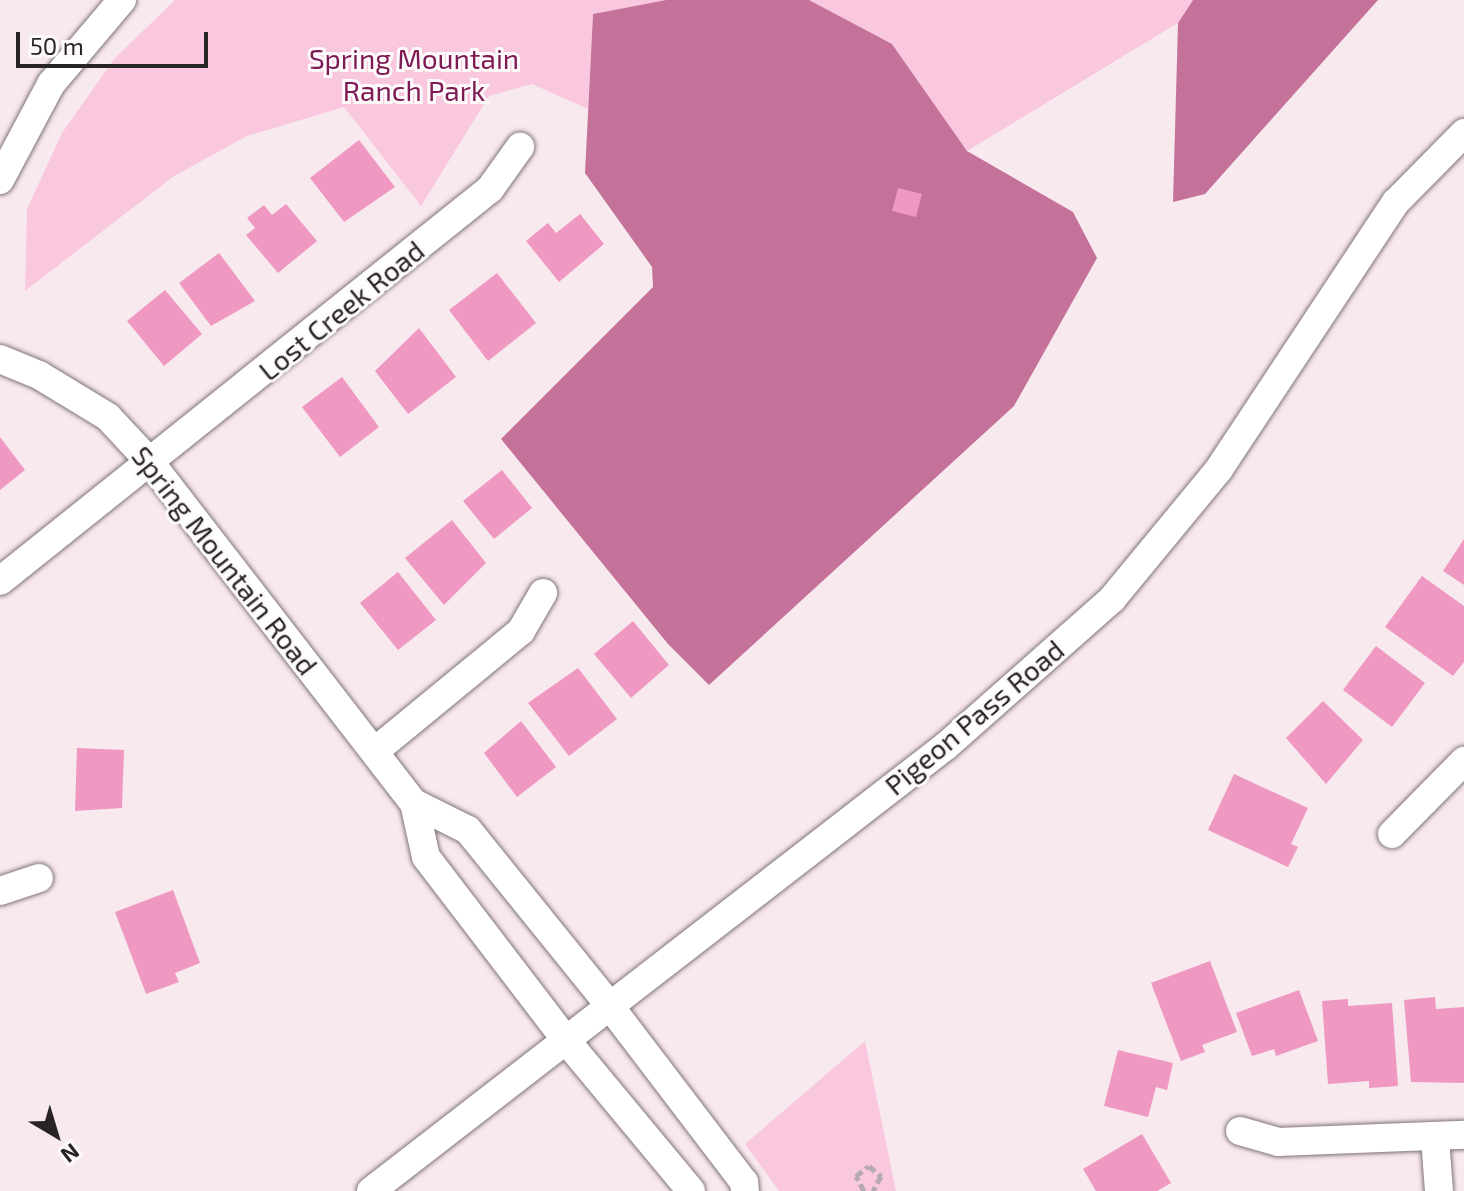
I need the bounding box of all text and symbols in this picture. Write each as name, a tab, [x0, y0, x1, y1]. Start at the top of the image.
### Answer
scale bar	[20, 16, 212, 66]
text: 50 m	[30, 31, 84, 60]
park label: Spring Mountain Ranch Park	[309, 41, 519, 107]
street label: Lost Creek Road	[251, 233, 431, 387]
street label: Spring Mountain Road	[125, 439, 325, 681]
street label: Pigeon Pass Road	[878, 632, 1070, 802]
north arrow	[16, 1095, 96, 1175]
text: N	[57, 1139, 85, 1169]

